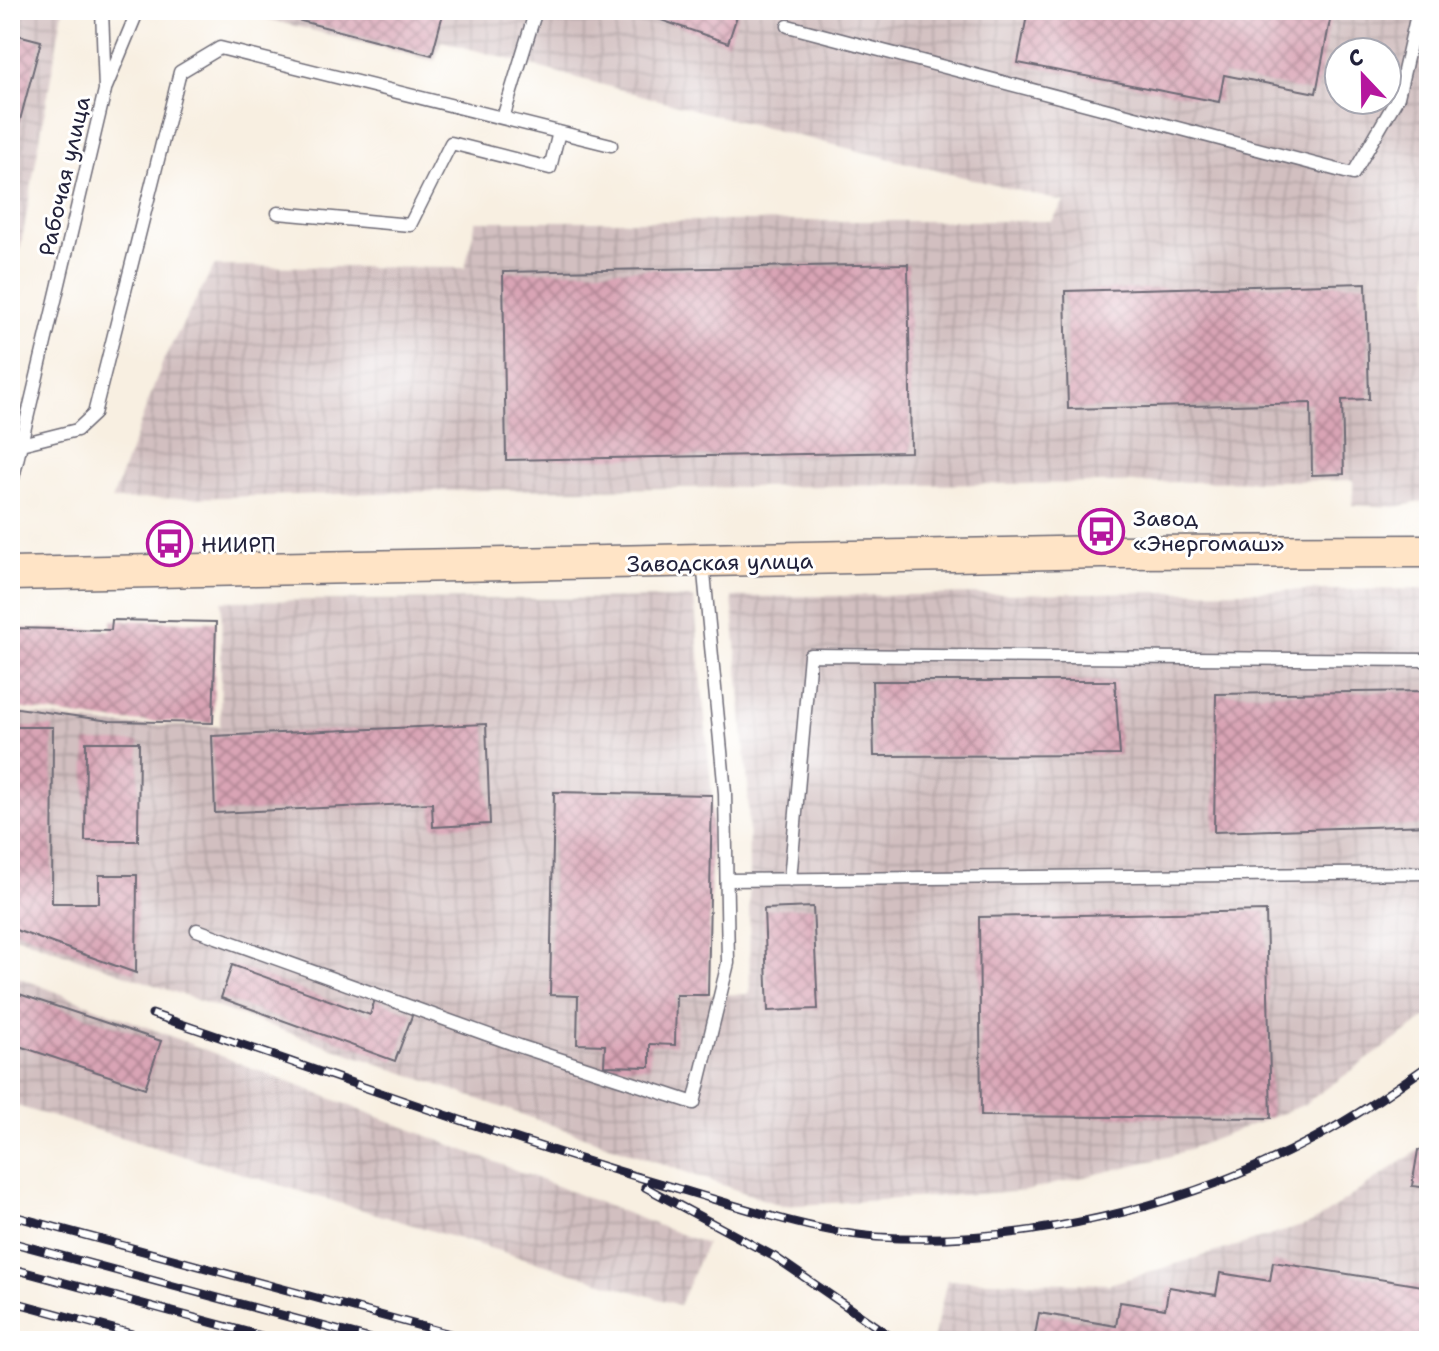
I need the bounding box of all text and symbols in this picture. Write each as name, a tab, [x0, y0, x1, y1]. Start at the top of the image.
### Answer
north arrow	[1323, 36, 1403, 116]
text: С	[1344, 42, 1367, 74]
street label: Рабочая улица	[32, 93, 97, 259]
place label: Завод «Энергомаш»	[1133, 504, 1285, 558]
bus stop icon: Завод «Энергомаш»	[1078, 507, 1126, 555]
bus stop icon: НИИРП	[146, 520, 194, 568]
place label: НИИРП	[201, 530, 275, 559]
street label: Заводская улица	[627, 546, 814, 579]

